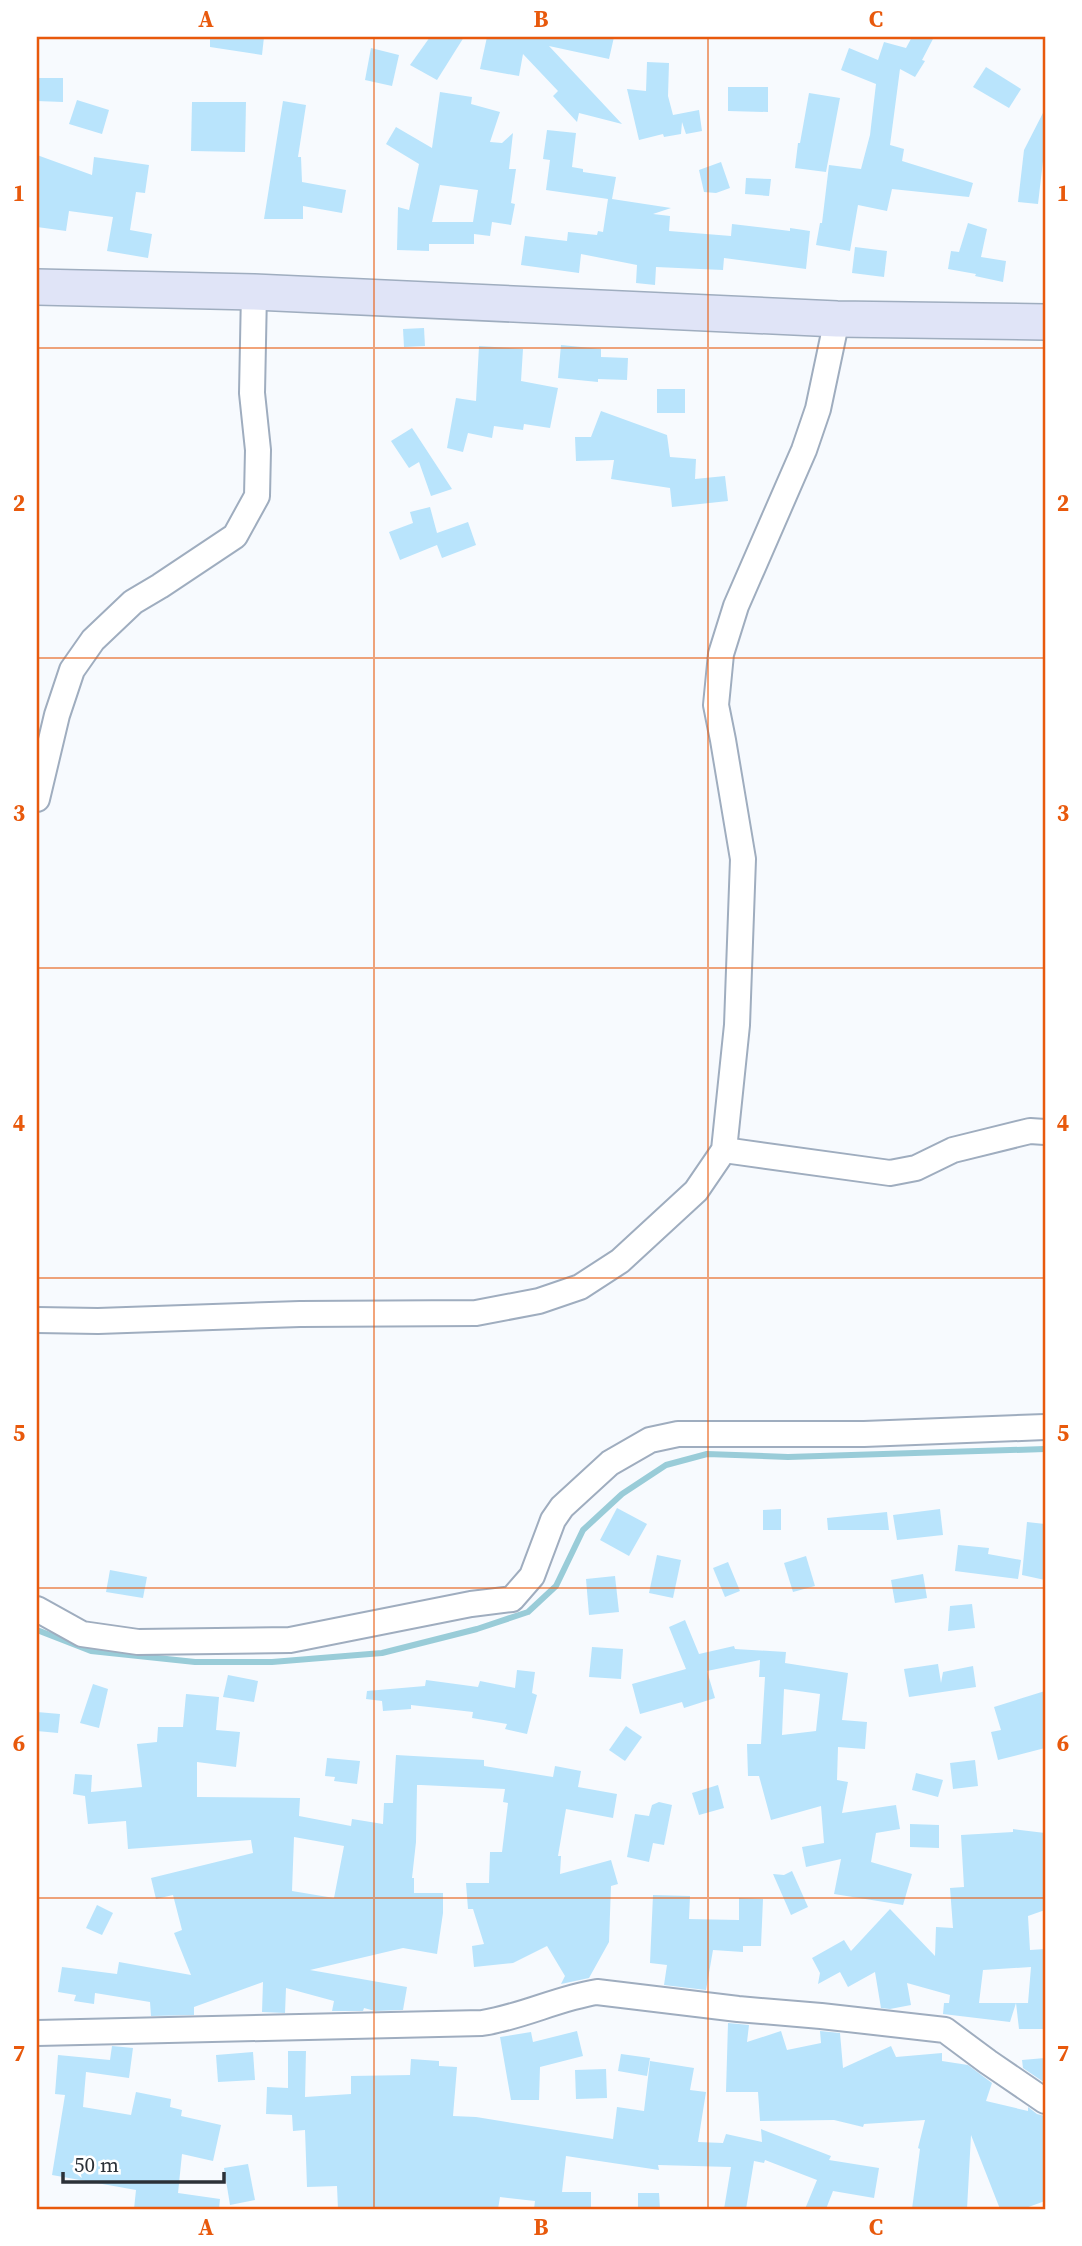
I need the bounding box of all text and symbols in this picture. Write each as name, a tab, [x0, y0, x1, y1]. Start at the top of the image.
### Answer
text: A	[198, 3, 214, 35]
text: B	[534, 3, 549, 35]
text: C	[869, 3, 883, 35]
text: 1	[13, 177, 25, 209]
text: 1	[1057, 177, 1069, 209]
text: 2	[13, 487, 25, 519]
text: 2	[1057, 487, 1069, 519]
text: 3	[13, 797, 25, 829]
text: 3	[1057, 797, 1069, 829]
text: 4	[13, 1107, 25, 1139]
text: 4	[1057, 1107, 1069, 1139]
text: 5	[13, 1417, 25, 1449]
text: 5	[1057, 1417, 1069, 1449]
text: 6	[13, 1727, 25, 1759]
text: 6	[1057, 1727, 1069, 1759]
text: 7	[13, 2037, 25, 2069]
text: 7	[1057, 2037, 1069, 2069]
scale bar	[63, 2141, 224, 2185]
text: 50 m	[74, 2150, 119, 2179]
text: A	[198, 2211, 214, 2243]
text: B	[534, 2211, 549, 2243]
text: C	[869, 2211, 883, 2243]

